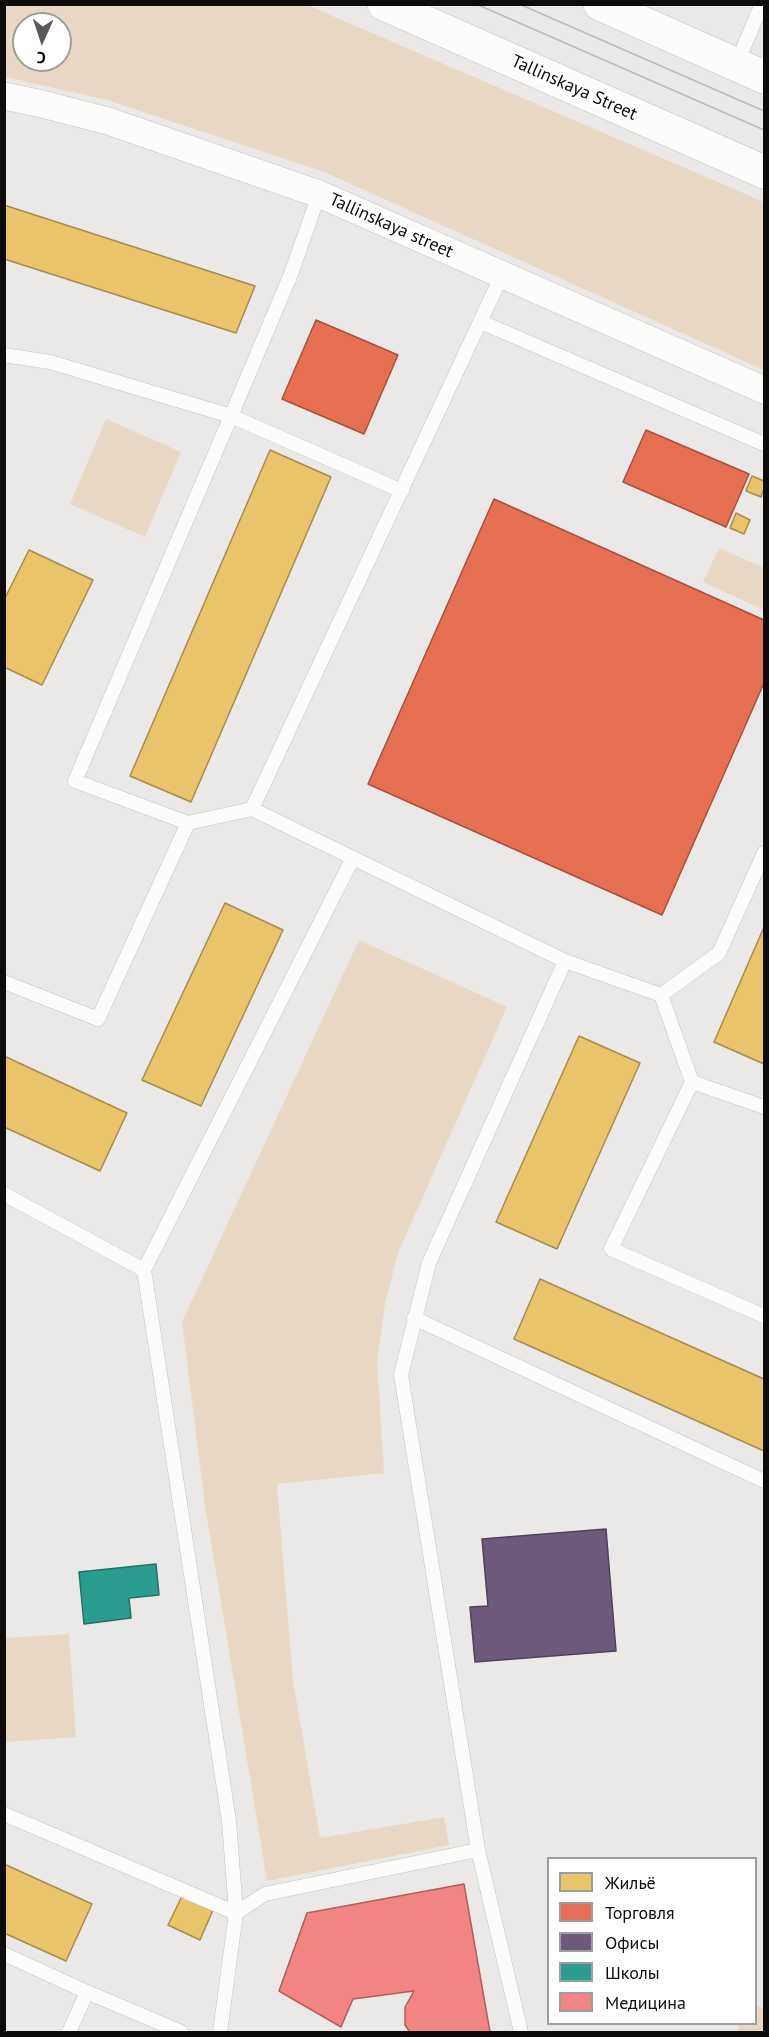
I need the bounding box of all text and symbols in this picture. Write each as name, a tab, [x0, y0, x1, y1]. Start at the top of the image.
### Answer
north arrow	[12, 12, 72, 72]
text: С	[36, 48, 46, 68]
street label: Tallinskaya Street	[508, 51, 640, 125]
street label: Tallinskaya street	[326, 189, 456, 263]
legend	[547, 1857, 757, 2025]
text: Жильё	[605, 1871, 656, 1894]
text: Торговля	[605, 1901, 675, 1924]
text: Офисы	[605, 1931, 659, 1954]
text: Школы	[605, 1961, 660, 1984]
text: Медицина	[605, 1991, 686, 2014]

